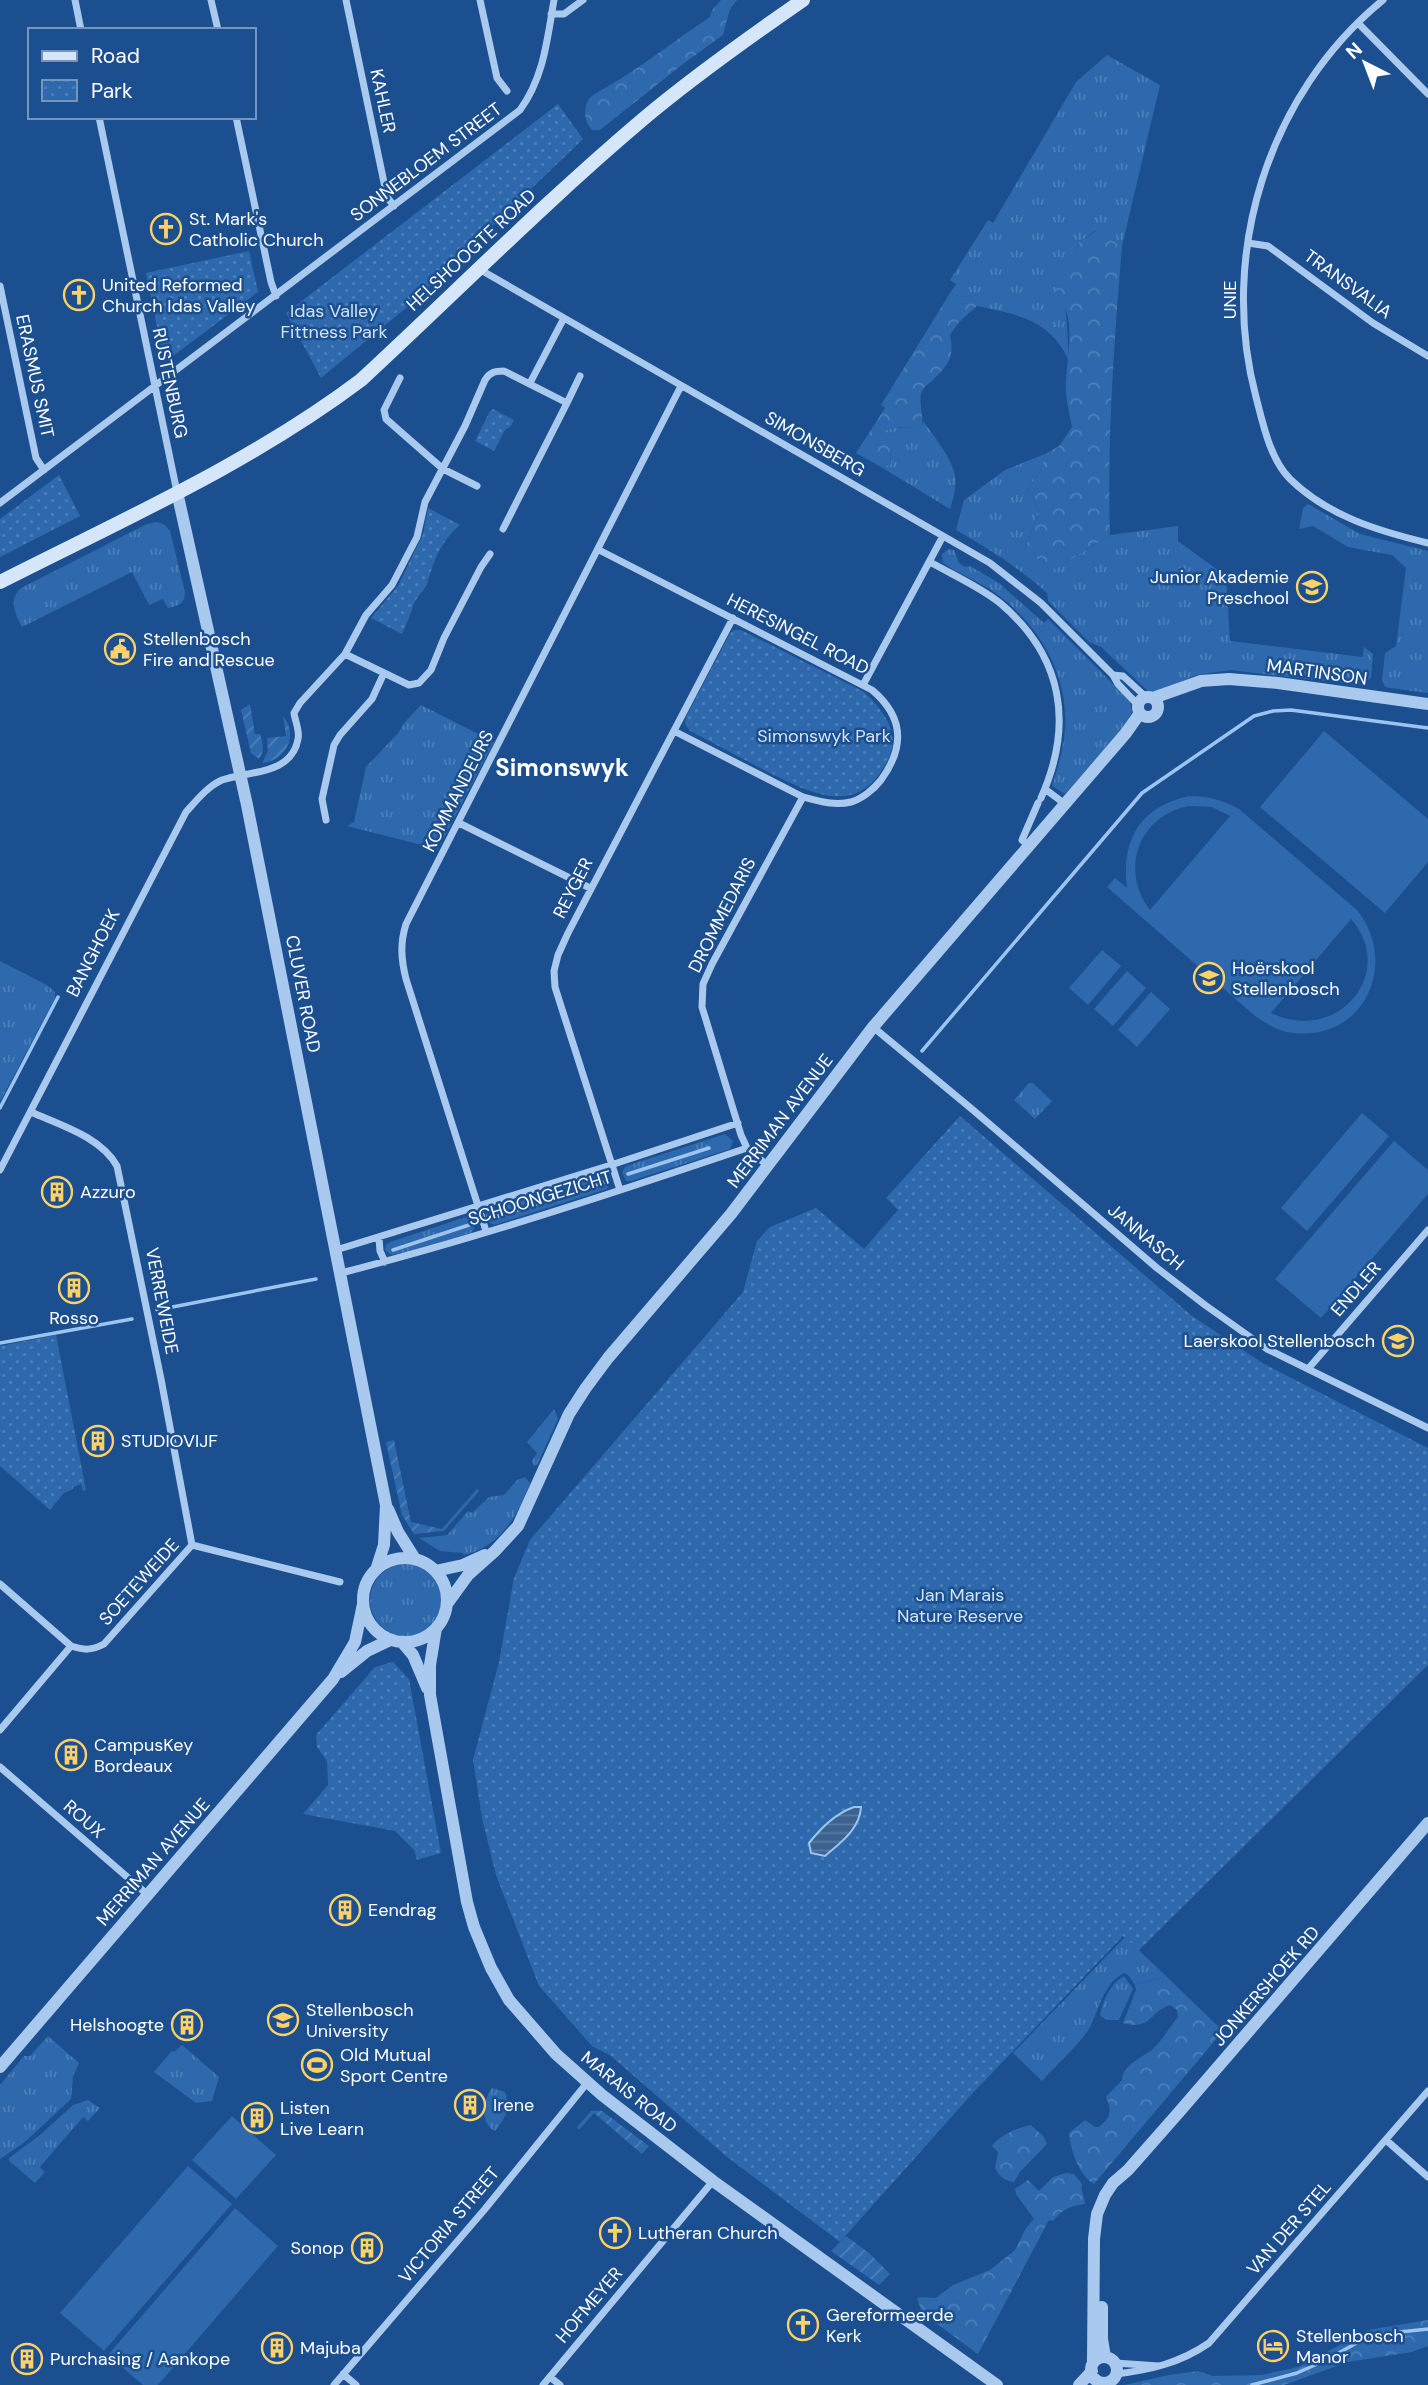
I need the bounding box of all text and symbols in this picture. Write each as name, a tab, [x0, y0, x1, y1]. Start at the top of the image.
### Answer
legend	[28, 28, 256, 119]
north arrow	[1330, 28, 1400, 98]
text: N	[1340, 37, 1367, 65]
text: Road	[91, 42, 140, 70]
street label: KAHLER	[364, 67, 402, 135]
text: Park	[91, 77, 133, 105]
street label: SONNEBLOEM STREET	[345, 97, 507, 227]
street label: HELSHOOGTE ROAD	[401, 184, 541, 316]
place label: St. Mark's Catholic Church	[189, 207, 323, 252]
church icon: St. Mark's Catholic Church	[149, 212, 183, 246]
street label: TRANSVALIA	[1299, 244, 1397, 324]
place label: United Reformed Church Idas Valley	[102, 273, 255, 318]
church icon: United Reformed Church Idas Valley	[62, 278, 96, 312]
street label: UNIE	[1218, 281, 1242, 319]
park label: Idas Valley Fittness Park	[280, 299, 388, 344]
street label: ERASMUS SMIT	[10, 312, 60, 440]
street label: RUSTENBURG	[147, 326, 193, 440]
street label: SIMONSBERG	[761, 406, 869, 482]
place label: Junior Akademie Preschool	[1150, 565, 1289, 610]
school or university icon: Junior Akademie Preschool	[1295, 570, 1329, 604]
street label: HERESINGEL ROAD	[723, 588, 873, 680]
place label: Stellenbosch Fire and Rescue	[143, 627, 275, 672]
public building icon: Stellenbosch Fire and Rescue	[103, 632, 137, 666]
street label: MARTINSON	[1265, 653, 1369, 691]
park label: Simonswyk Park	[757, 724, 891, 748]
street label: KOMMANDEURS	[417, 726, 499, 856]
district label: Simonswyk	[495, 752, 629, 783]
street label: DROMMEDARIS	[683, 853, 761, 977]
street label: REYGER	[548, 854, 598, 922]
street label: BANGHOEK	[61, 905, 126, 1001]
street label: CLUVER ROAD	[280, 933, 326, 1055]
place label: Hoërskool Stellenbosch	[1232, 956, 1340, 1001]
school or university icon: Hoërskool Stellenbosch	[1192, 961, 1226, 995]
street label: MERRIMAN AVENUE	[722, 1049, 838, 1193]
street label: SCHOONGEZICHT	[465, 1165, 615, 1231]
building icon: Azzuro	[40, 1175, 74, 1209]
place label: Azzuro	[80, 1180, 136, 1204]
street label: JANNASCH	[1103, 1198, 1189, 1276]
street label: VERREWEIDE	[140, 1246, 184, 1356]
street label: ENDLER	[1326, 1256, 1386, 1322]
building icon: Rosso	[57, 1271, 91, 1305]
place label: Rosso	[49, 1306, 99, 1330]
school or university icon: Laerskool Stellenbosch	[1381, 1324, 1415, 1358]
place label: Laerskool Stellenbosch	[1184, 1329, 1375, 1353]
building icon: STUDIOVIJF	[81, 1424, 115, 1458]
place label: STUDIOVIJF	[121, 1429, 218, 1453]
street label: SOETEWEIDE	[94, 1533, 184, 1631]
park label: Jan Marais Nature Reserve	[897, 1583, 1023, 1628]
place label: CampusKey Bordeaux	[94, 1733, 193, 1778]
building icon: CampusKey Bordeaux	[54, 1738, 88, 1772]
street label: MERRIMAN AVENUE	[91, 1793, 215, 1931]
street label: ROUX	[58, 1794, 110, 1844]
building icon: Eendrag	[328, 1893, 362, 1927]
place label: Eendrag	[368, 1898, 437, 1922]
street label: JONKERSHOEK RD	[1207, 1921, 1325, 2051]
place label: Stellenbosch University	[306, 1998, 414, 2043]
school or university icon: Stellenbosch University	[266, 2003, 300, 2037]
building icon: Helshoogte	[170, 2008, 204, 2042]
place label: Helshoogte	[70, 2013, 164, 2037]
place label: Old Mutual Sport Centre	[340, 2043, 448, 2088]
street label: MARAIS ROAD	[576, 2046, 682, 2138]
sports icon: Old Mutual Sport Centre	[300, 2048, 334, 2082]
building icon: Irene	[453, 2088, 487, 2122]
place label: Irene	[493, 2093, 534, 2117]
place label: Listen Live Learn	[280, 2096, 364, 2141]
building icon: Listen Live Learn	[240, 2101, 274, 2135]
street label: VICTORIA STREET	[393, 2162, 505, 2288]
street label: VAN DER STEL	[1241, 2176, 1337, 2280]
church icon: Lutheran Church	[598, 2216, 632, 2250]
place label: Lutheran Church	[638, 2221, 778, 2245]
building icon: Sonop	[350, 2231, 384, 2265]
place label: Sonop	[291, 2236, 344, 2260]
street label: HOFMEYER	[550, 2262, 628, 2348]
place label: Gereformeerde Kerk	[826, 2303, 954, 2348]
church icon: Gereformeerde Kerk	[786, 2308, 820, 2342]
place label: Stellenbosch Manor	[1296, 2324, 1404, 2369]
hotel icon: Stellenbosch Manor	[1256, 2329, 1290, 2363]
building icon: Majuba	[260, 2331, 294, 2365]
place label: Majuba	[300, 2336, 361, 2360]
building icon: Purchasing / Aankope	[10, 2342, 44, 2376]
place label: Purchasing / Aankope	[50, 2347, 230, 2371]

